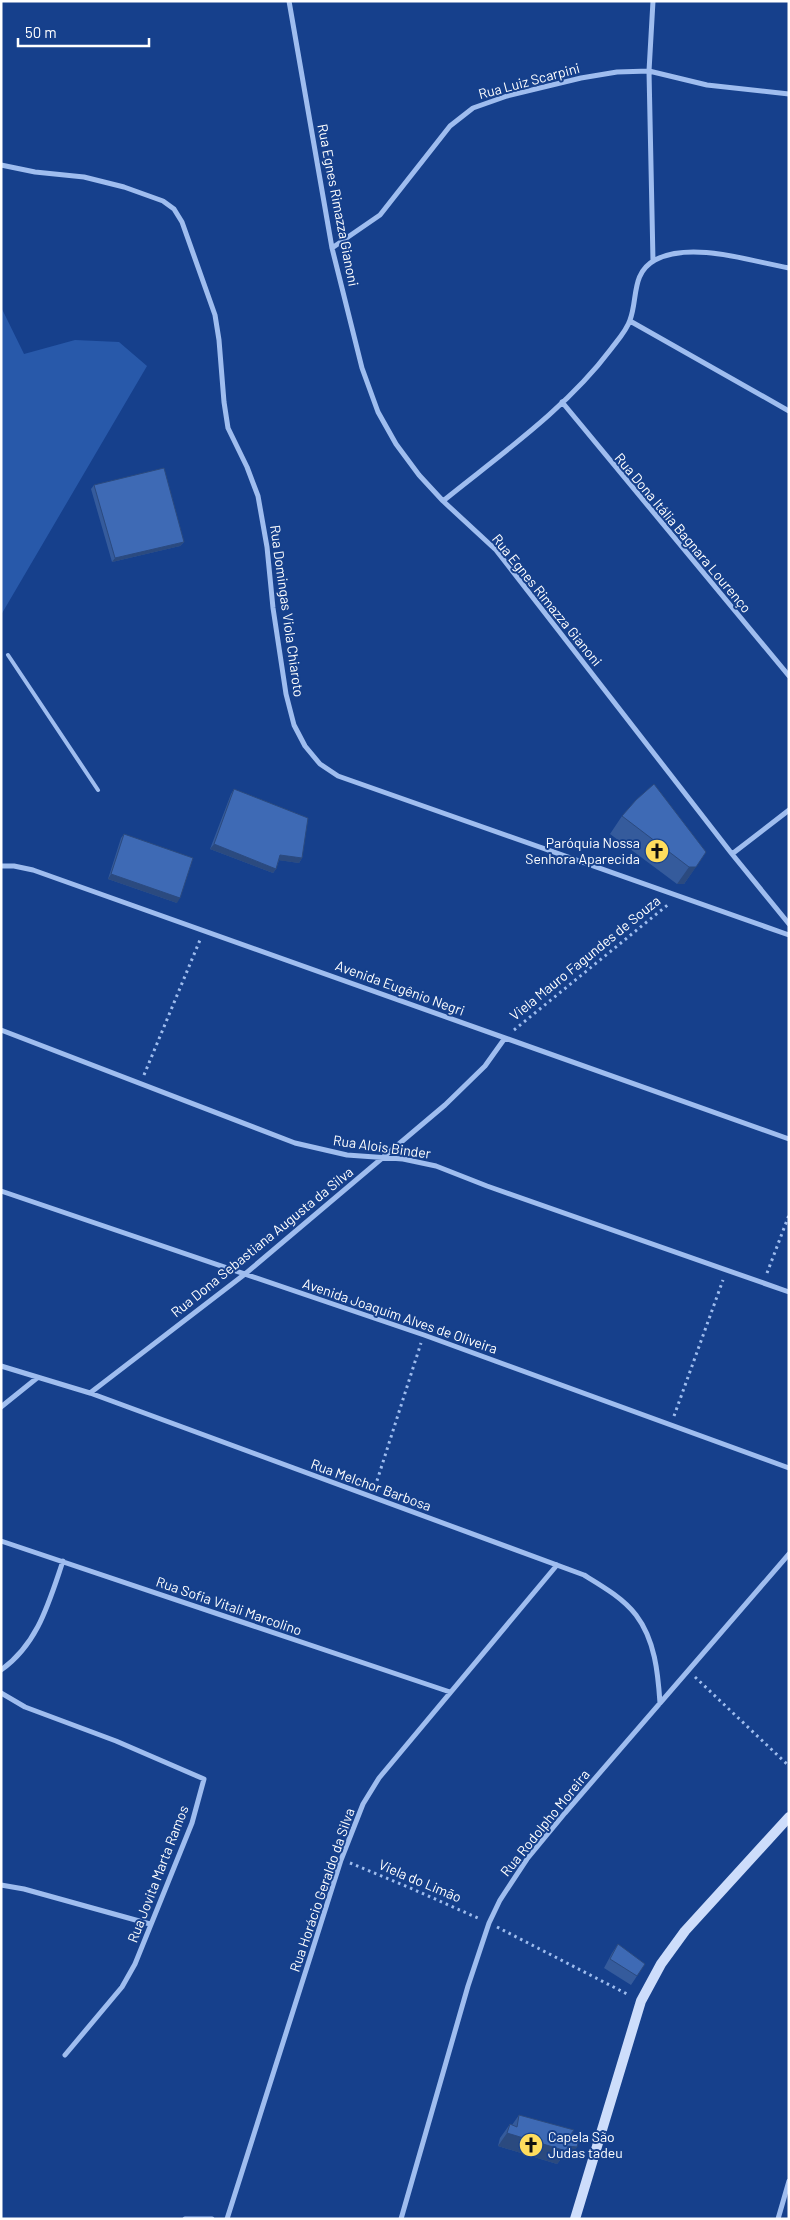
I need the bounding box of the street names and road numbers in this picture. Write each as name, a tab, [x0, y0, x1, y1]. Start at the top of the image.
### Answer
street label: Rua Luiz Scarpini	[476, 59, 581, 102]
street label: Rua Egnes Rimazza Gianoni	[314, 122, 363, 288]
street label: Rua Dona Itália Bagnara Lourenço	[612, 449, 755, 616]
street label: Rua Domingas Viola Chiaroto	[267, 524, 308, 698]
street label: Rua Egnes Rimazza Gianoni	[489, 530, 606, 669]
street label: Viela Mauro Fagundes de Souza	[506, 892, 663, 1024]
street label: Avenida Eugênio Negri	[333, 956, 467, 1019]
street label: Rua Alois Binder	[332, 1131, 432, 1162]
street label: Rua Dona Sebastiana Augusta da Silva	[167, 1163, 356, 1320]
street label: Avenida Joaquim Alves de Oliveira	[301, 1274, 500, 1357]
street label: Rua Melchor Barbosa	[309, 1455, 434, 1514]
street label: Rua Sofia Vitali Marcolino	[154, 1573, 304, 1638]
street label: Rua Rodolpho Moreira	[496, 1766, 593, 1879]
street label: Rua Jovita Marta Ramos	[123, 1802, 192, 1945]
street label: Rua Horácio Geraldo da Silva	[285, 1806, 358, 1974]
street label: Viela do Limão	[376, 1855, 464, 1906]

